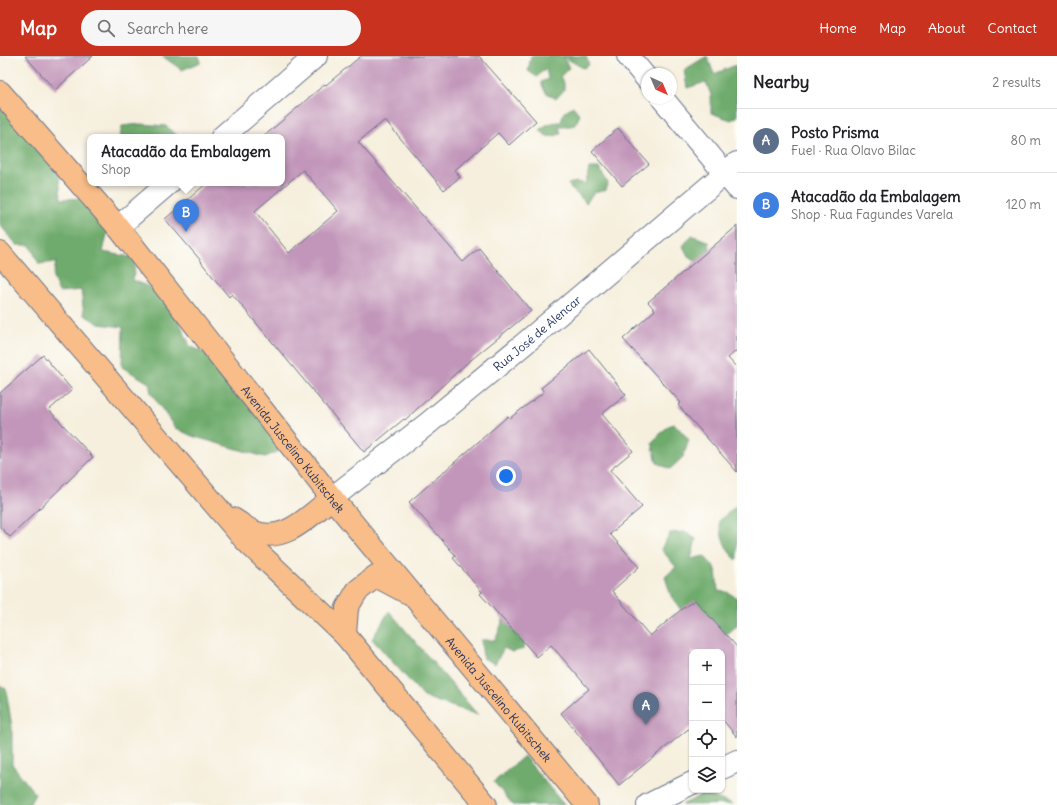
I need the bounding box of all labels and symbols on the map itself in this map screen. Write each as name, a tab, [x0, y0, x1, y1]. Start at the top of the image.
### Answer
north arrow	[641, 68, 677, 104]
pin: B	[173, 199, 199, 232]
street label: Rua José de Alencar	[490, 292, 584, 374]
street label: Avenida Juscelino Kubitschek	[238, 382, 348, 515]
your location	[496, 466, 516, 486]
street label: Avenida Juscelino Kubitschek	[443, 633, 555, 765]
pin: A	[633, 692, 659, 725]

